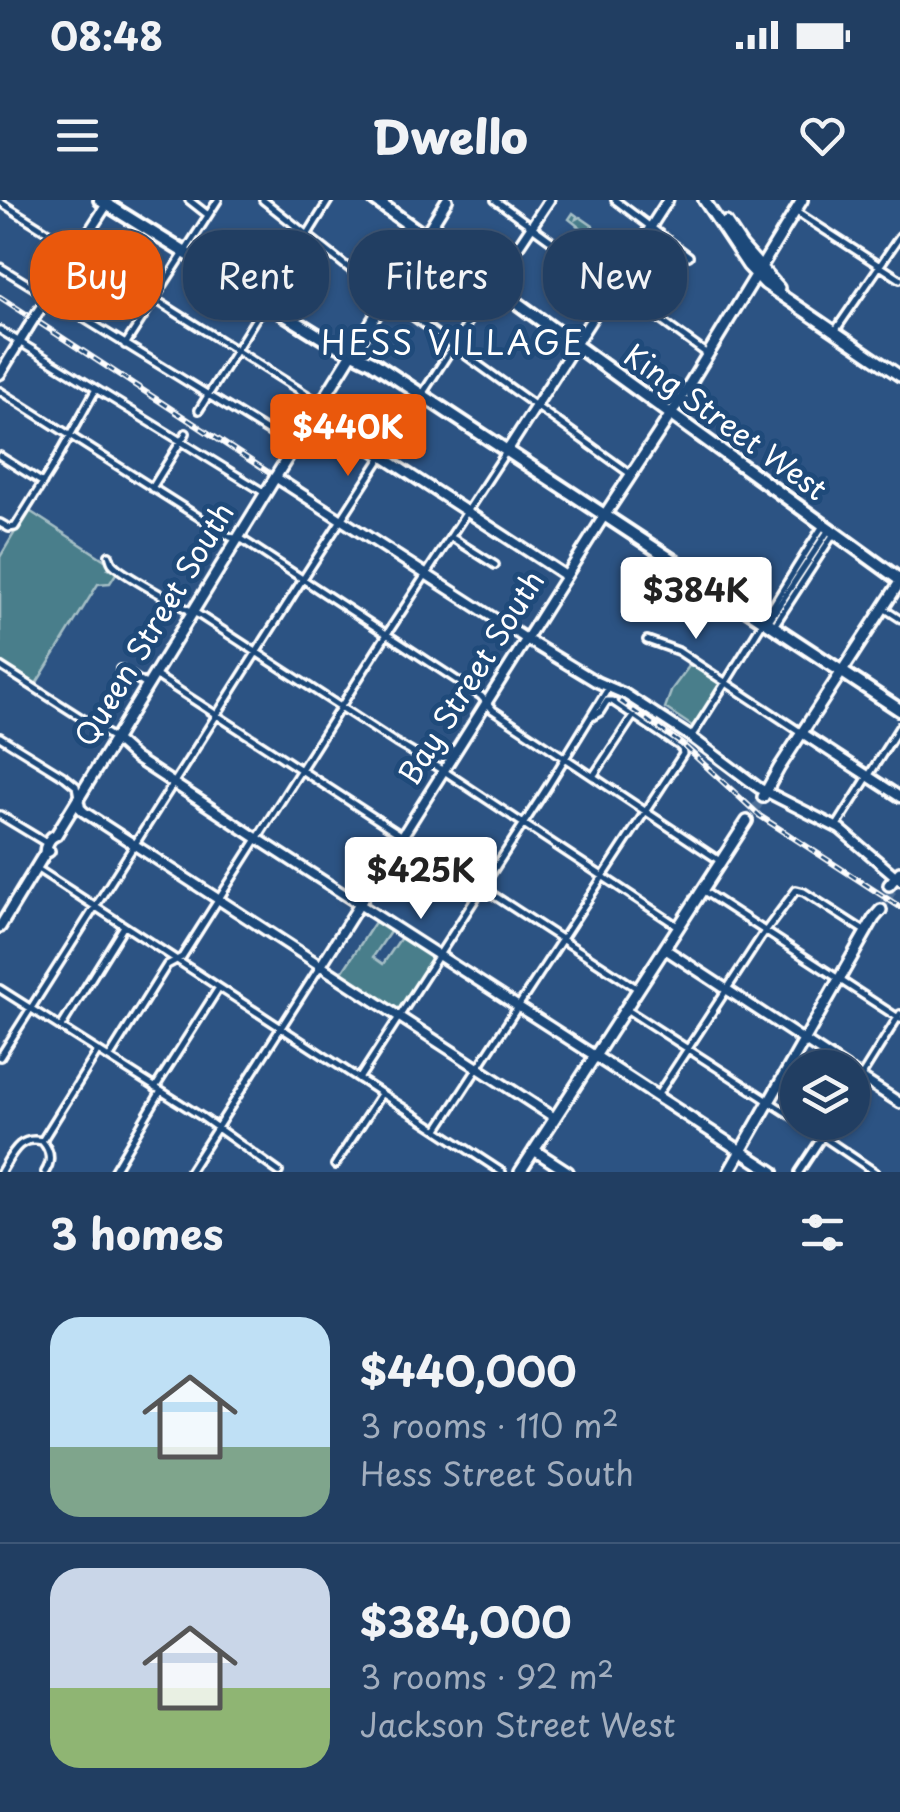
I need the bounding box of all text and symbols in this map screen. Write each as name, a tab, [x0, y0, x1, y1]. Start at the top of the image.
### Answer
text: 08:48	[50, 7, 163, 64]
text: Dwello	[372, 101, 528, 169]
icon: menu	[50, 108, 105, 163]
icon: heart	[795, 108, 850, 163]
chip: Buy	[30, 230, 163, 320]
chip: Rent	[183, 230, 329, 320]
chip: Filters	[349, 230, 523, 320]
chip: New	[543, 230, 687, 320]
district label: HESS VILLAGE	[321, 318, 585, 366]
street label: King Street West	[616, 332, 837, 510]
pin: $440K	[278, 394, 418, 479]
text: $440K	[292, 402, 404, 450]
street label: Queen Street South	[62, 493, 244, 754]
pin: $384K	[626, 557, 766, 642]
street label: Bay Street South	[386, 561, 554, 792]
text: $384K	[643, 565, 749, 613]
pin: $425K	[351, 837, 491, 922]
text: $425K	[367, 845, 475, 893]
map controls	[780, 1050, 870, 1140]
button: layers	[780, 1050, 870, 1140]
text: 3 homes	[50, 1201, 223, 1264]
icon: filters	[795, 1205, 850, 1260]
text: $440,000	[360, 1338, 577, 1401]
icon: home	[130, 1357, 250, 1477]
text: 3 rooms · 110 m²	[360, 1401, 619, 1449]
text: Hess Street South	[360, 1449, 634, 1497]
text: $384,000	[360, 1589, 571, 1652]
icon: home	[130, 1608, 250, 1728]
text: 3 rooms · 92 m²	[360, 1652, 614, 1700]
text: Jackson Street West	[360, 1700, 676, 1748]

